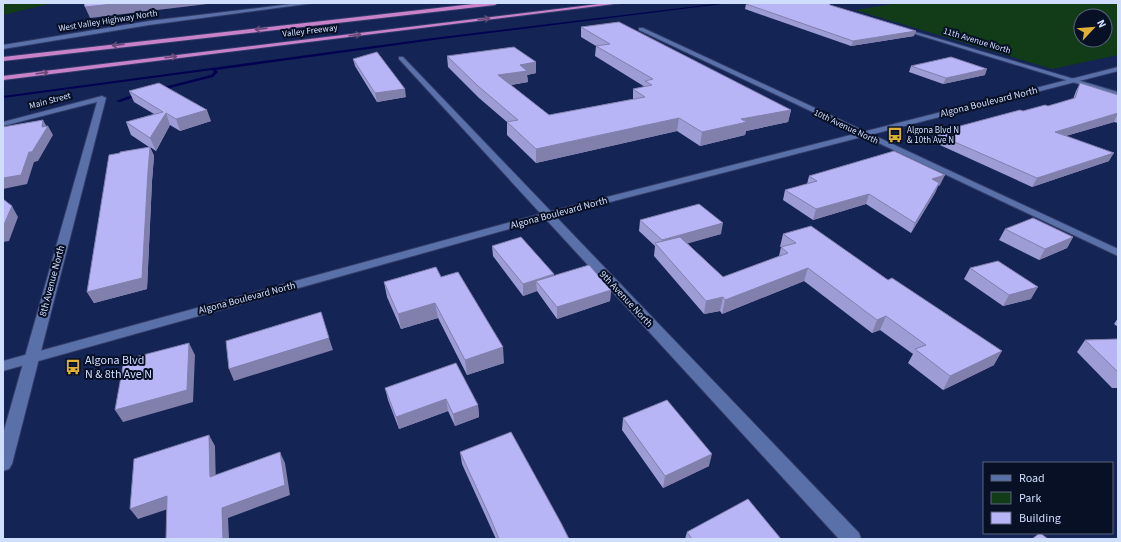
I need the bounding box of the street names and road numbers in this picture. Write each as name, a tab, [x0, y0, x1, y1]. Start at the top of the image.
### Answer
street label: West Valley Highway North	[57, 7, 159, 35]
street label: Valley Freeway	[282, 21, 339, 41]
street label: 11th Avenue North	[942, 25, 1012, 57]
street label: Algona Boulevard North	[939, 83, 1039, 121]
street label: Main Street	[28, 89, 72, 113]
street label: 10th Avenue North	[812, 106, 881, 148]
street label: Algona Boulevard North	[509, 193, 609, 233]
street label: 8th Avenue North	[36, 244, 68, 318]
street label: 9th Avenue North	[596, 268, 656, 330]
street label: Algona Boulevard North	[197, 278, 297, 318]

